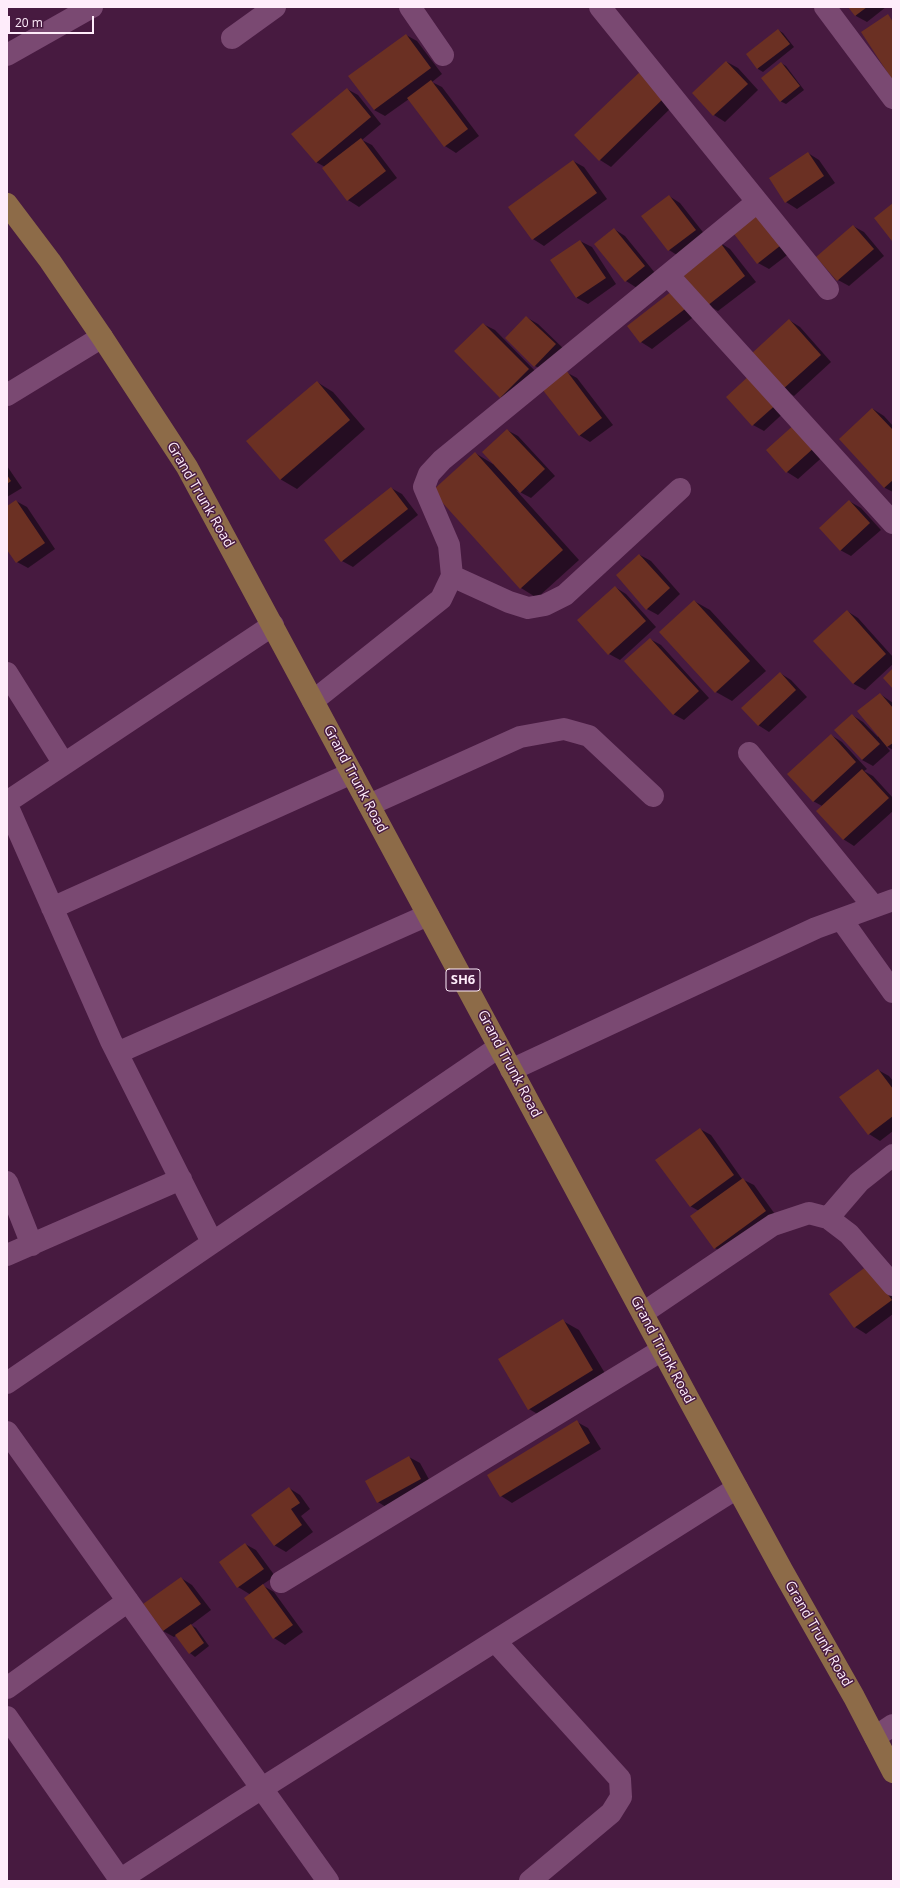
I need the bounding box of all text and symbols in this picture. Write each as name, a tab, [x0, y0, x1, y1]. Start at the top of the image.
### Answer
scale bar	[10, 8, 96, 34]
text: 20 m	[15, 14, 43, 31]
street label: Grand Trunk Road	[163, 439, 237, 551]
street label: Grand Trunk Road	[320, 722, 390, 836]
road number: SH6	[446, 969, 480, 991]
street label: Grand Trunk Road	[474, 1007, 544, 1121]
street label: Grand Trunk Road	[627, 1293, 697, 1407]
street label: Grand Trunk Road	[781, 1578, 855, 1690]

